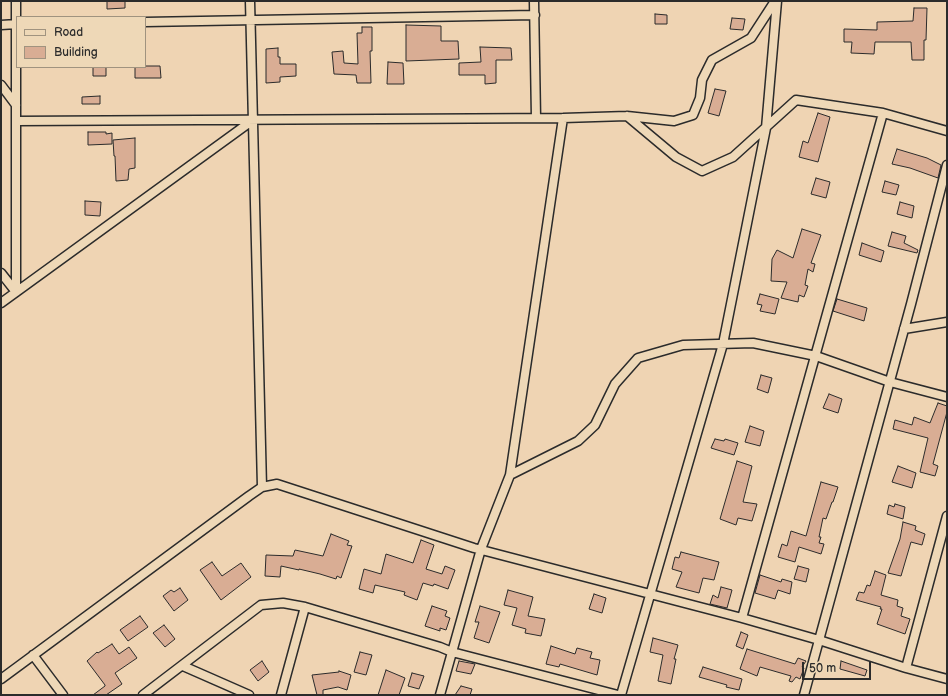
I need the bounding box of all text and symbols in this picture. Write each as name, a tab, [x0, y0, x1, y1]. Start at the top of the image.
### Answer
legend	[16, 16, 146, 68]
text: Road	[54, 25, 83, 40]
text: Building	[54, 45, 98, 60]
scale bar	[804, 654, 873, 680]
text: 50 m	[809, 661, 836, 676]

